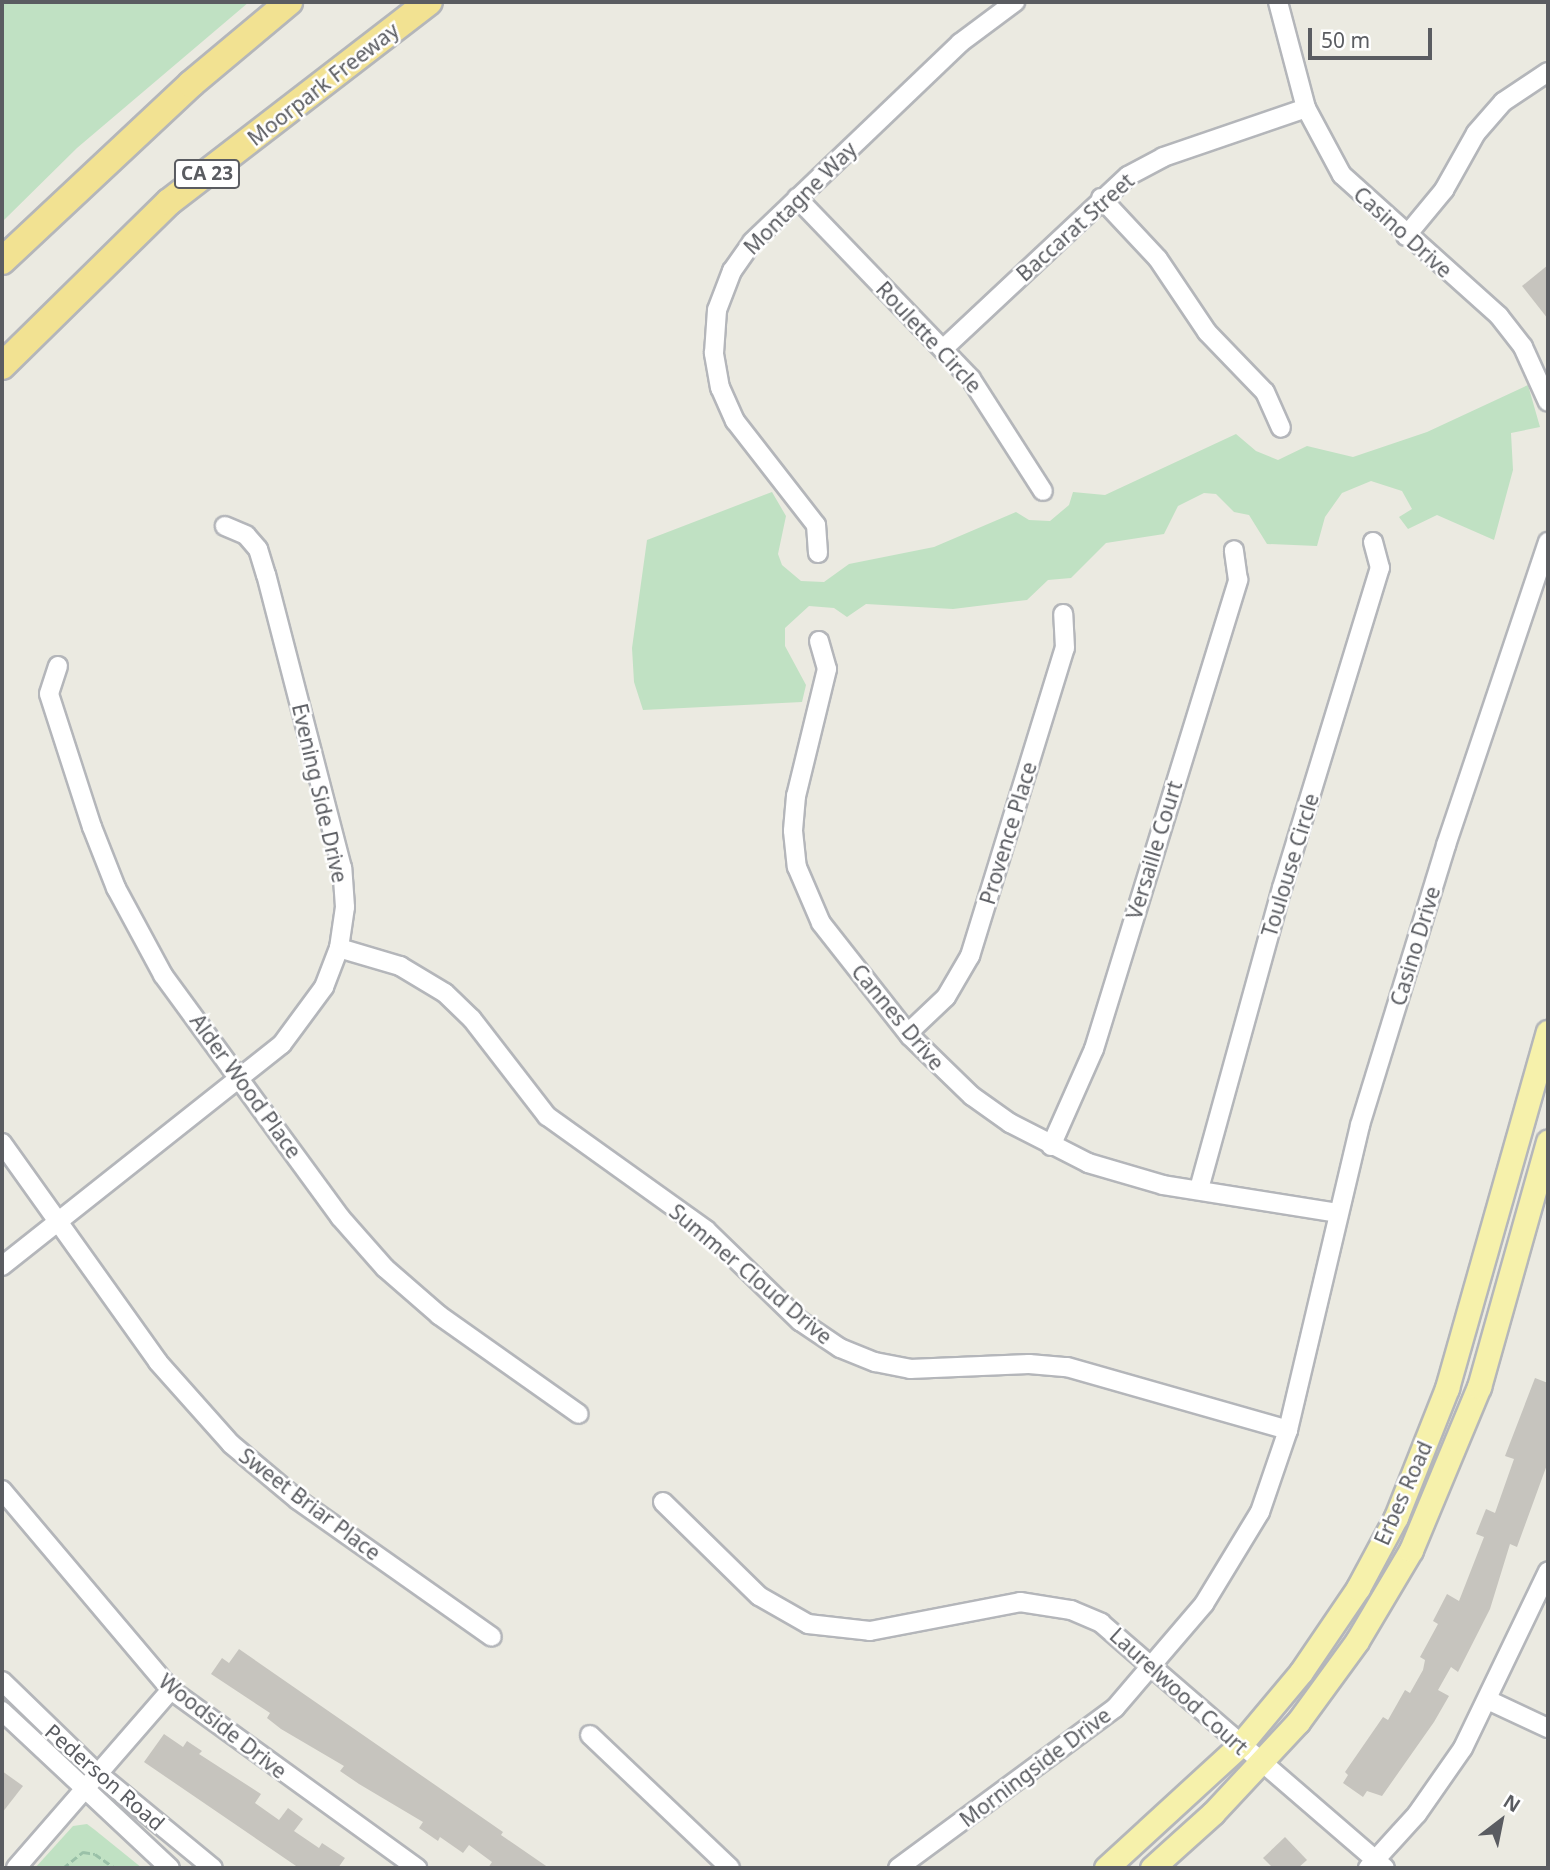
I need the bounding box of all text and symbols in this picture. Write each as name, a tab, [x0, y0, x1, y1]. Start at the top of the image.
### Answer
scale bar	[1312, 14, 1436, 58]
street label: Moorpark Freeway	[243, 17, 403, 151]
text: 50 m	[1321, 26, 1370, 54]
street label: Montagne Way	[738, 136, 862, 260]
road number: CA 23	[174, 158, 240, 190]
street label: Baccarat Street	[1011, 168, 1139, 286]
street label: Casino Drive	[1349, 181, 1457, 283]
street label: Roulette Circle	[871, 276, 987, 398]
street label: Evening Side Drive	[287, 701, 353, 885]
street label: Provence Place	[974, 759, 1042, 907]
street label: Versaille Court	[1121, 778, 1187, 922]
street label: Toulouse Circle	[1256, 790, 1324, 940]
street label: Casino Drive	[1385, 883, 1445, 1009]
street label: Cannes Drive	[846, 959, 950, 1075]
street label: Alder Wood Place	[185, 1009, 307, 1163]
street label: Summer Cloud Drive	[665, 1199, 837, 1349]
street label: Erbes Road	[1369, 1437, 1437, 1549]
street label: Sweet Briar Place	[234, 1443, 386, 1565]
street label: Laurelwood Court	[1105, 1622, 1253, 1760]
street label: Woodside Drive	[154, 1668, 292, 1784]
street label: Morningside Drive	[955, 1702, 1115, 1832]
street label: Pederson Road	[40, 1718, 170, 1836]
north arrow	[1466, 1786, 1536, 1856]
text: N	[1499, 1788, 1526, 1818]

